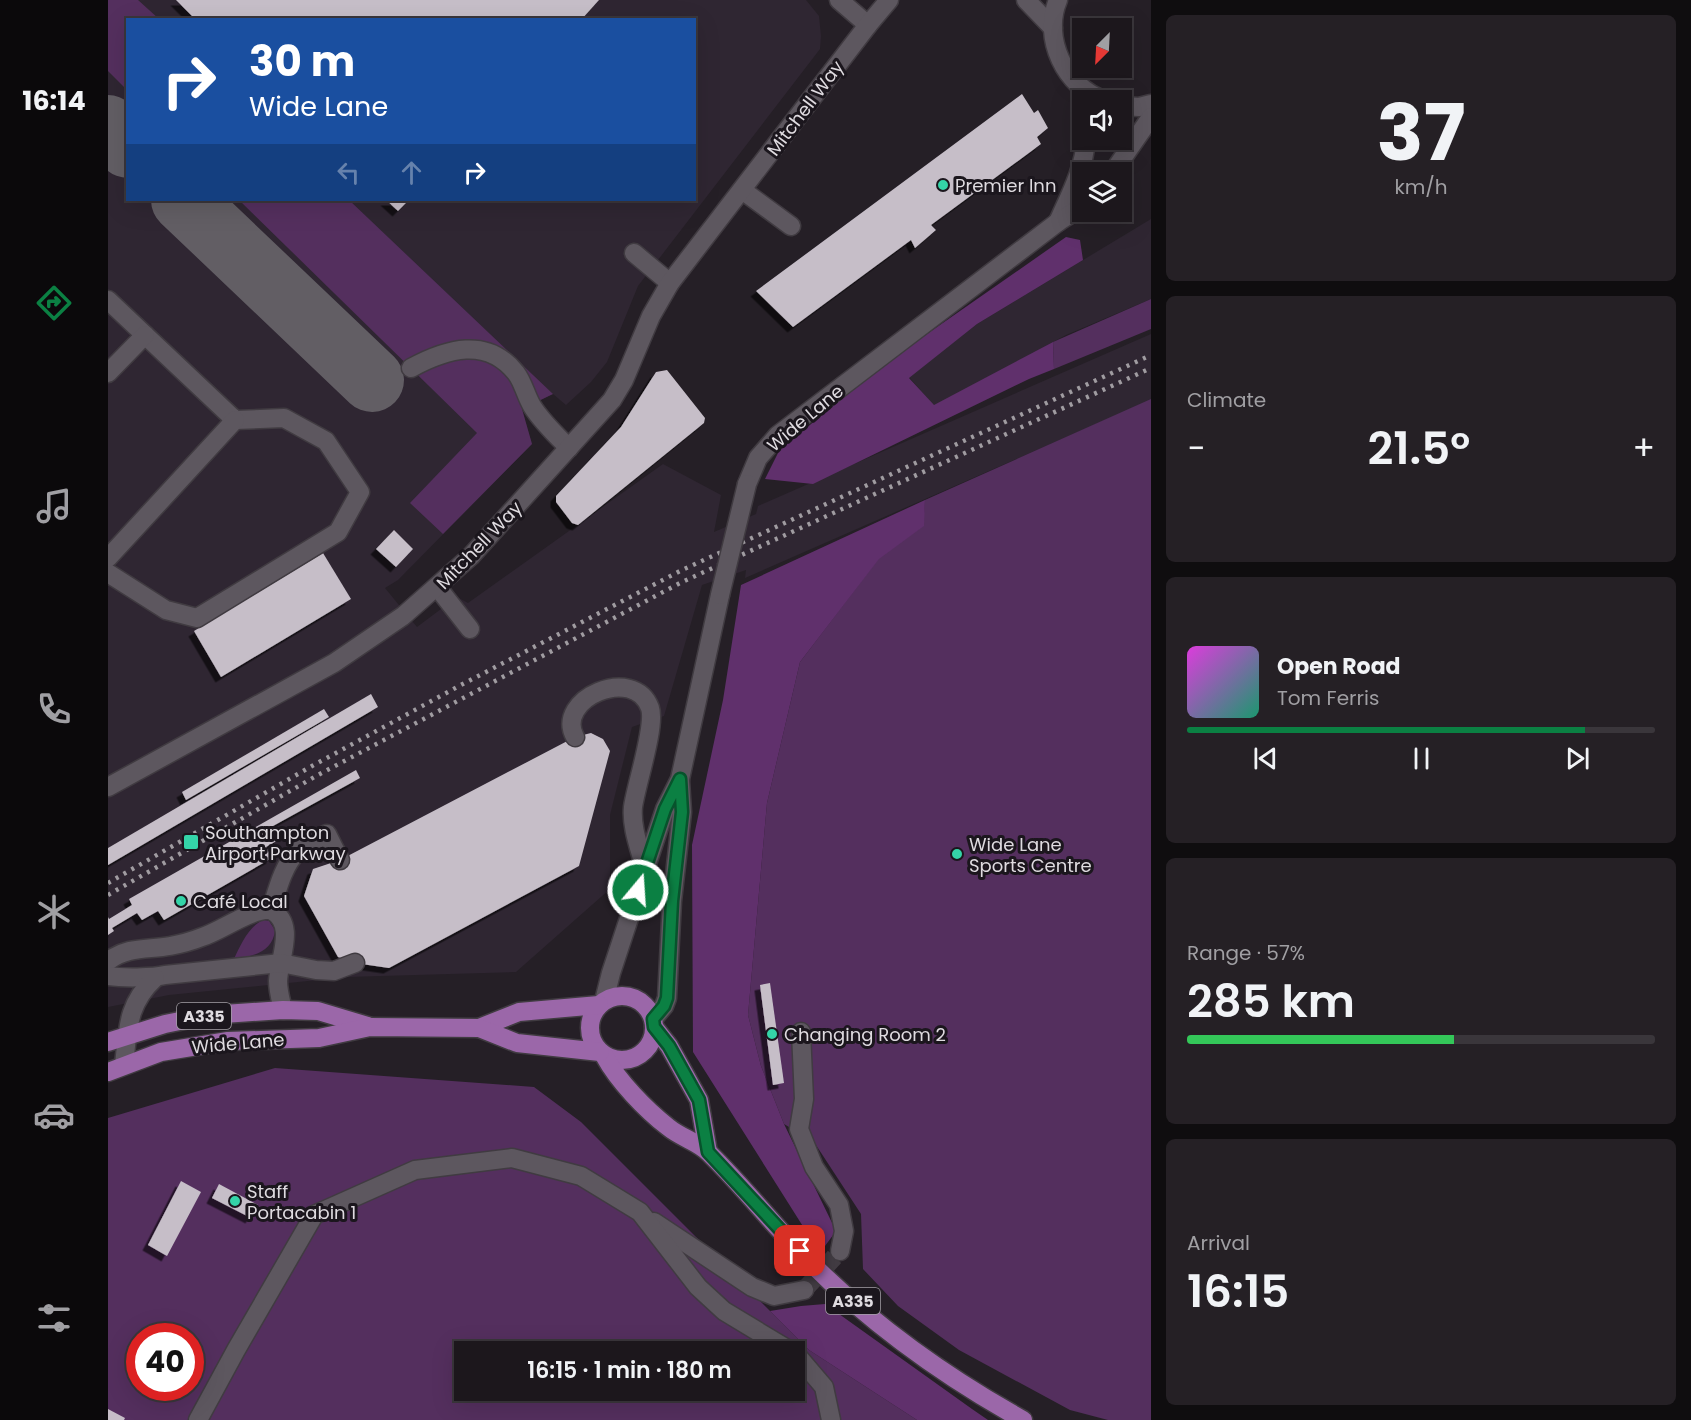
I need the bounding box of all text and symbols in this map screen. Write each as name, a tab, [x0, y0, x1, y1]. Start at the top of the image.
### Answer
north arrow	[1072, 18, 1132, 78]
map controls	[1072, 18, 1132, 222]
text: 30 m	[249, 32, 355, 91]
icon: right	[150, 42, 228, 120]
street label: Mitchell Way	[761, 55, 849, 161]
text: 37	[1377, 78, 1465, 187]
text: 16:14	[22, 82, 86, 119]
text: Wide Lane	[249, 88, 388, 125]
button: sound	[1072, 90, 1132, 150]
icon: left	[332, 156, 365, 189]
icon: ahead	[395, 156, 428, 189]
icon: right	[458, 156, 491, 189]
button: layers	[1072, 162, 1132, 222]
place label: Premier Inn	[955, 173, 1056, 198]
text: km/h	[1394, 173, 1448, 201]
marker: Premier Inn	[936, 178, 950, 192]
icon: directions	[33, 282, 75, 324]
street label: Wide Lane	[761, 379, 849, 457]
text: Climate	[1187, 386, 1266, 414]
text: 21.5°	[1367, 417, 1470, 480]
text: −	[1187, 425, 1205, 472]
text: +	[1632, 425, 1655, 472]
icon: music	[33, 485, 75, 527]
street label: Mitchell Way	[431, 495, 527, 595]
text: Open Road	[1277, 651, 1401, 682]
text: Tom Ferris	[1277, 684, 1379, 712]
icon: phone	[33, 688, 75, 730]
icon: previous	[1249, 742, 1282, 775]
icon: pause	[1405, 742, 1438, 775]
icon: next	[1561, 742, 1594, 775]
place label: Southampton Airport Parkway	[205, 820, 346, 866]
place label: Wide Lane Sports Centre	[969, 832, 1092, 878]
marker: Southampton Airport Parkway	[182, 833, 200, 851]
marker: Wide Lane Sports Centre	[950, 847, 964, 861]
position arrow	[606, 858, 670, 922]
place label: Café Local	[193, 889, 288, 914]
icon: climate	[33, 891, 75, 933]
marker: Café Local	[174, 894, 188, 908]
text: Range · 57%	[1187, 939, 1305, 967]
text: 285 km	[1187, 970, 1355, 1033]
road number: A335	[177, 1003, 231, 1029]
place label: Changing Room 2	[784, 1022, 946, 1047]
street label: Wide Lane	[191, 1027, 285, 1059]
marker: Changing Room 2	[765, 1027, 779, 1041]
icon: car	[33, 1094, 75, 1136]
place label: Staff Portacabin 1	[247, 1179, 356, 1225]
marker: Staff Portacabin 1	[228, 1194, 242, 1208]
pin	[774, 1225, 825, 1276]
text: Arrival	[1187, 1229, 1250, 1257]
icon: arrive	[783, 1234, 816, 1267]
text: 16:15	[1187, 1260, 1289, 1323]
road number: A335	[826, 1288, 880, 1314]
icon: filters	[33, 1297, 75, 1339]
speed limit sign: 40	[126, 1323, 204, 1401]
text: 16:15 · 1 min · 180 m	[527, 1355, 732, 1386]

